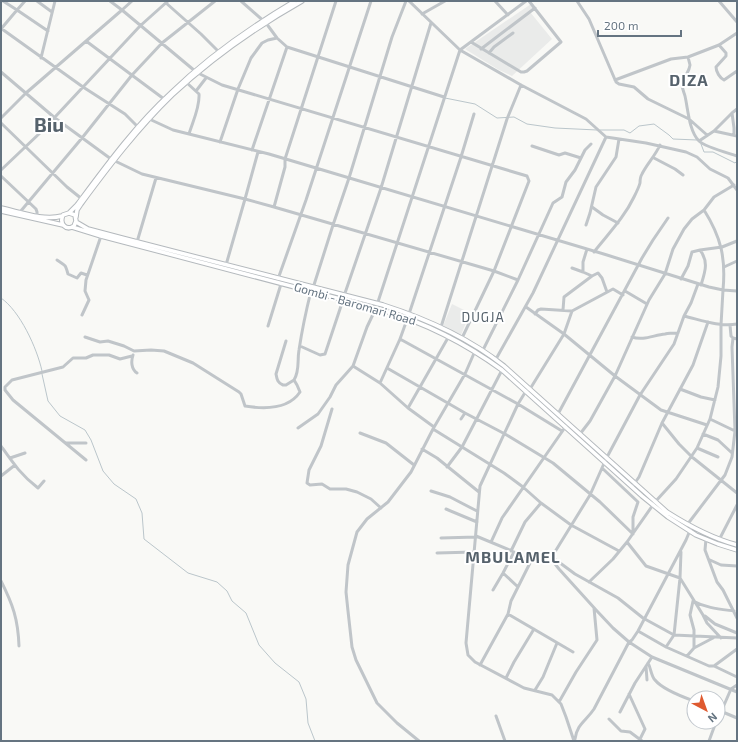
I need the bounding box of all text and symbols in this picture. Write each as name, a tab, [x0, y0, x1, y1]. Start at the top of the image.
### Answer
scale bar	[598, 12, 681, 38]
text: 200 m	[604, 18, 638, 32]
district label: DIZA	[669, 70, 709, 89]
district label: Biu	[34, 112, 64, 136]
street label: Gombi - Baromari Road	[293, 279, 418, 327]
district label: DUGJA	[462, 309, 504, 325]
district label: MBULAMEL	[465, 547, 561, 566]
north arrow	[686, 690, 726, 730]
text: N	[706, 710, 720, 725]

